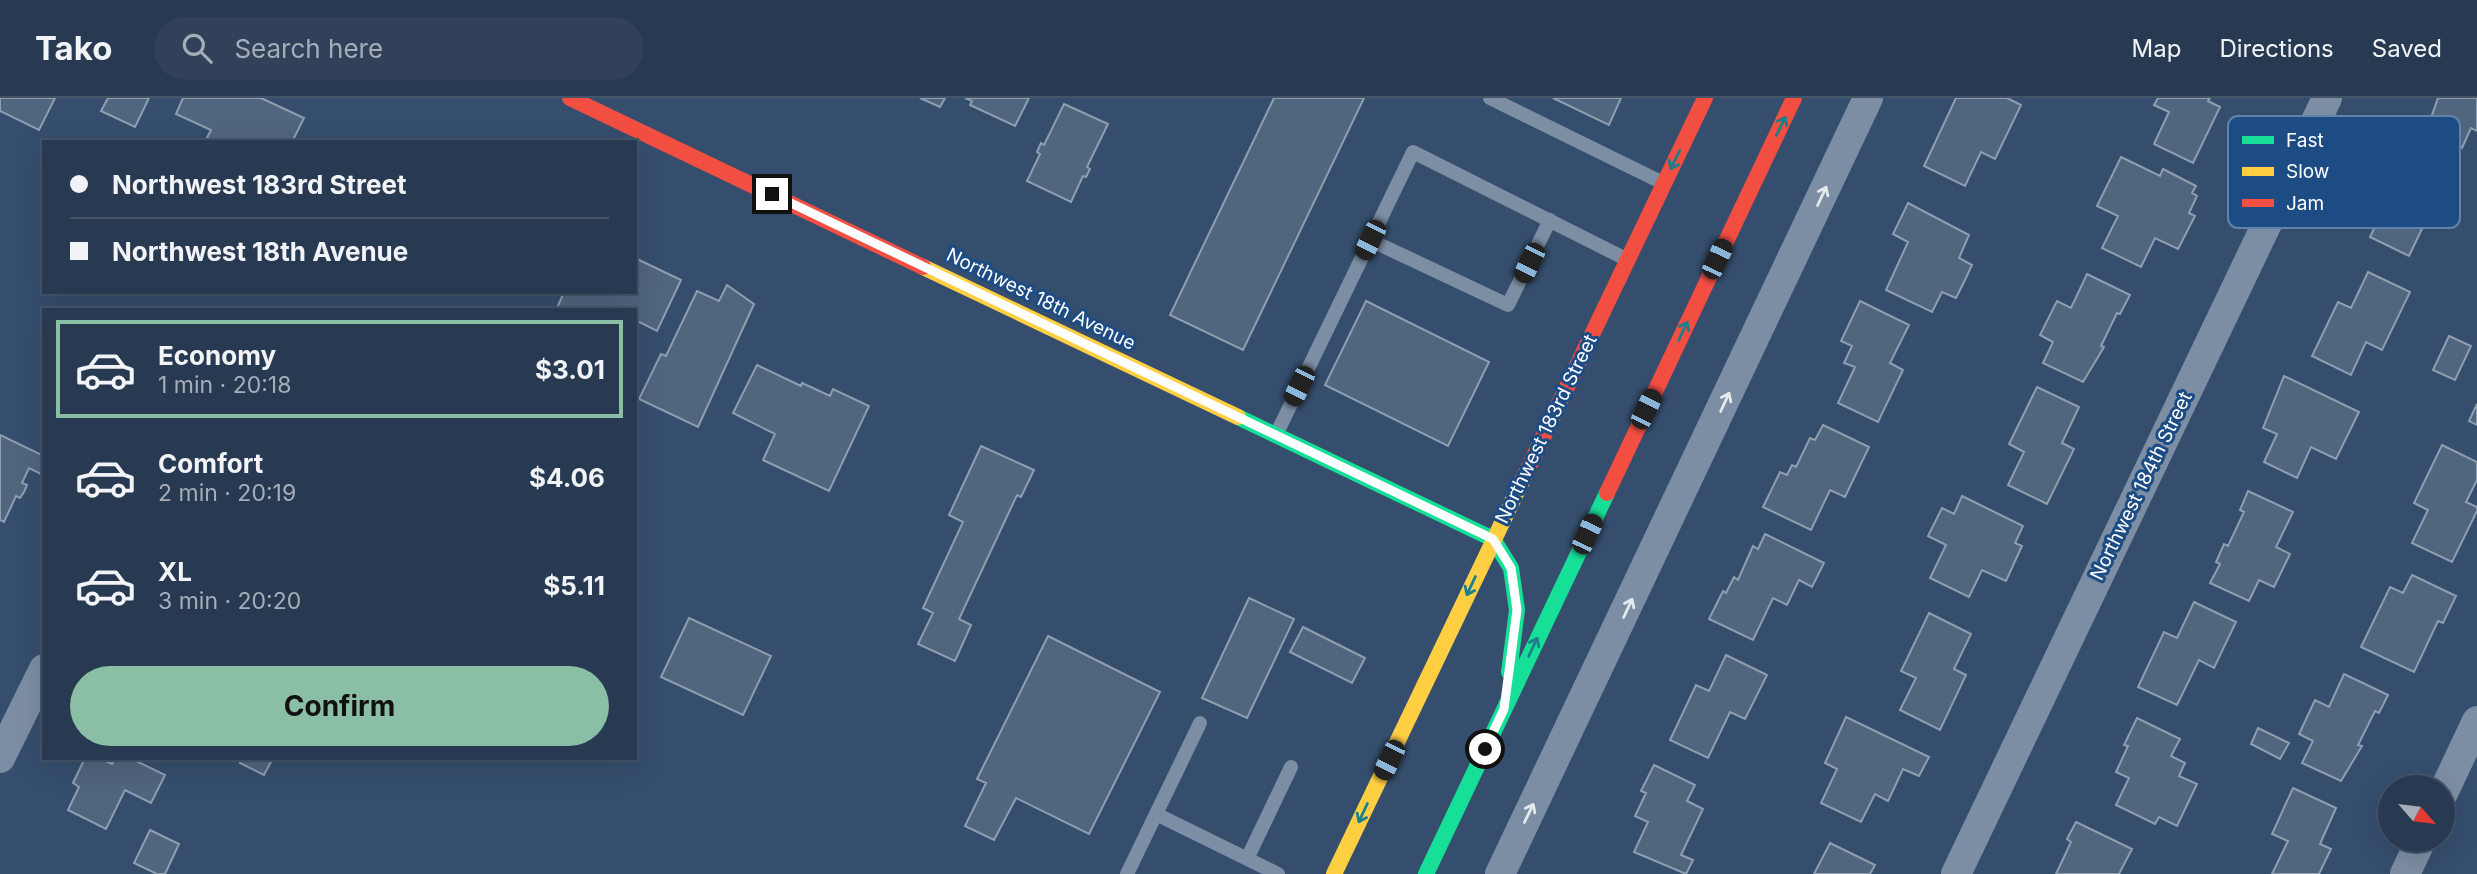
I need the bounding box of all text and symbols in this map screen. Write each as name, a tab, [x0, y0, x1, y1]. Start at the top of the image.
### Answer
search box	[154, 17, 644, 80]
text: Tako	[35, 28, 112, 68]
icon: search	[178, 29, 216, 67]
text: Search here	[234, 33, 383, 64]
text: Map	[2132, 34, 2181, 63]
text: Directions	[2219, 34, 2334, 63]
text: Saved	[2372, 34, 2442, 63]
one-way arrow	[1775, 116, 1788, 137]
legend	[2228, 116, 2460, 228]
text: Fast	[2286, 129, 2324, 152]
one-way arrow	[1668, 149, 1681, 170]
text: Slow	[2286, 160, 2329, 183]
text: Northwest 183rd Street	[112, 169, 407, 200]
route end	[756, 178, 788, 210]
one-way arrow	[1816, 186, 1829, 207]
text: Jam	[2286, 192, 2324, 215]
car	[1352, 217, 1389, 263]
text: Northwest 18th Avenue	[112, 236, 408, 267]
car	[1699, 236, 1736, 282]
car	[1511, 240, 1548, 286]
street label: Northwest 18th Avenue	[943, 243, 1139, 355]
one-way arrow	[1677, 321, 1690, 342]
street label: Northwest 183rd Street	[1490, 331, 1602, 527]
icon: car	[74, 338, 137, 401]
text: Economy	[158, 340, 276, 371]
text: $3.01	[535, 354, 605, 385]
car	[1281, 363, 1318, 409]
text: 1 min · 20:18	[158, 371, 291, 399]
car	[1628, 386, 1665, 432]
street label: Northwest 184th Street	[2085, 388, 2197, 584]
one-way arrow	[1719, 392, 1732, 413]
icon: car	[74, 446, 137, 509]
text: Comfort	[158, 448, 263, 479]
text: $4.06	[529, 462, 605, 493]
text: 2 min · 20:19	[158, 479, 296, 507]
car	[1569, 511, 1606, 557]
icon: car	[74, 554, 137, 617]
text: XL	[158, 556, 192, 587]
text: $5.11	[543, 570, 605, 601]
one-way arrow	[1464, 575, 1478, 596]
text: 3 min · 20:20	[158, 587, 301, 615]
one-way arrow	[1622, 597, 1635, 619]
one-way arrow	[1527, 637, 1541, 658]
button: Confirm	[70, 666, 609, 746]
route start	[1469, 733, 1501, 765]
car	[1371, 737, 1408, 783]
north arrow	[2378, 775, 2455, 852]
map controls	[2378, 775, 2455, 852]
one-way arrow	[1356, 802, 1369, 823]
one-way arrow	[1523, 803, 1537, 824]

